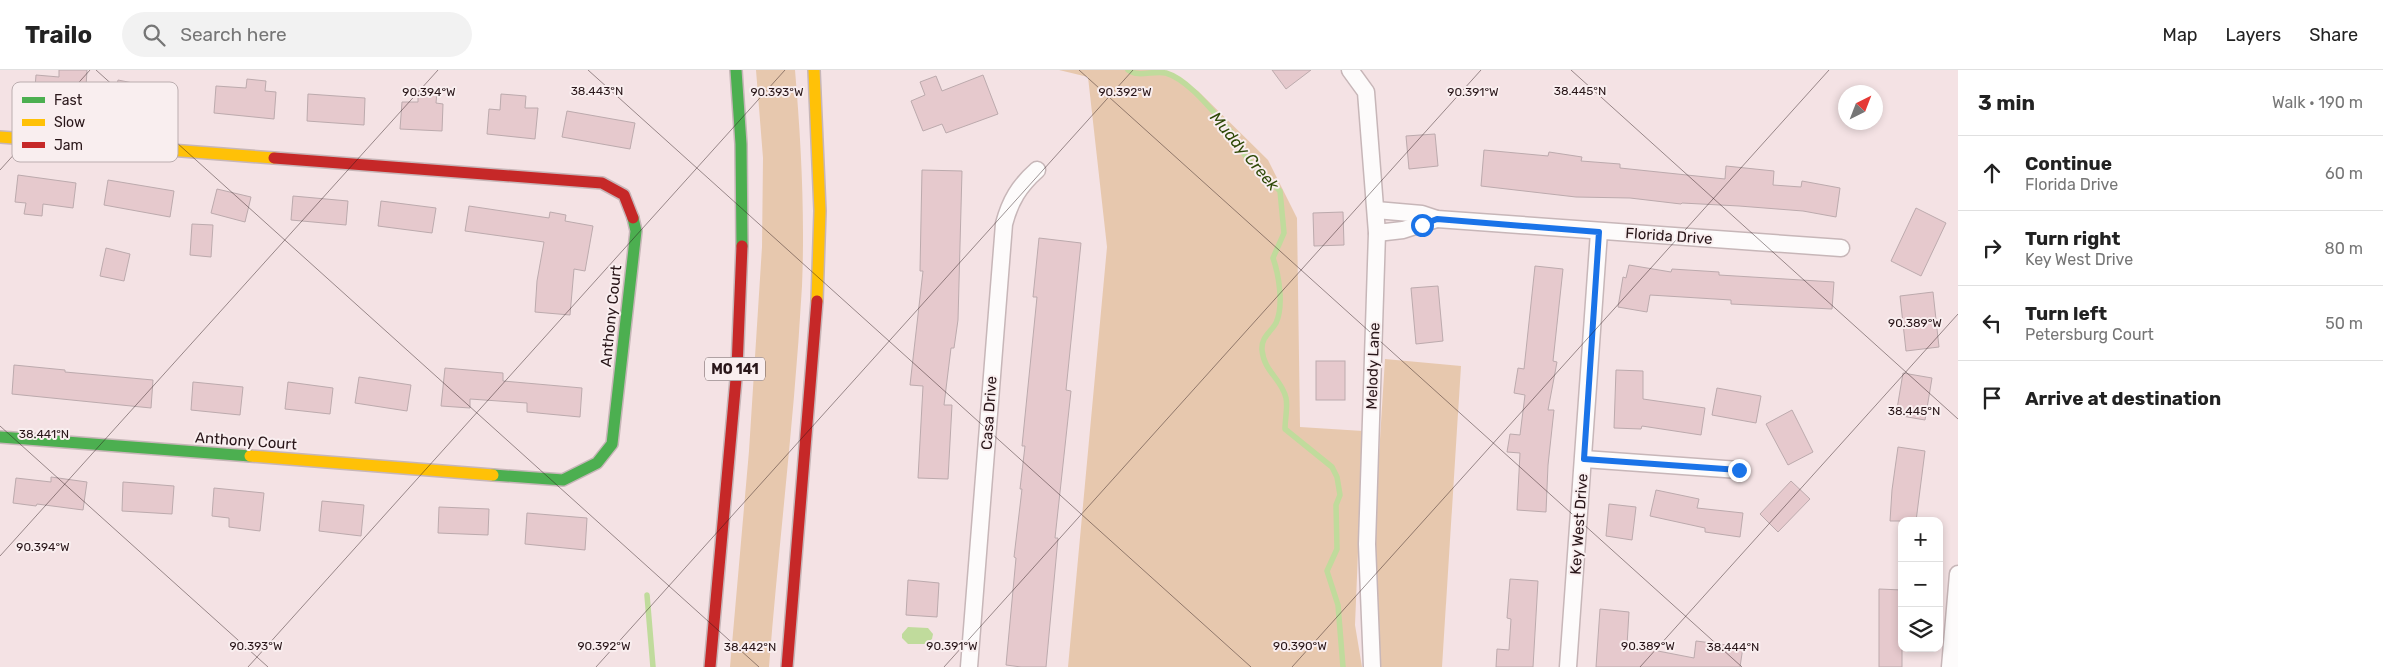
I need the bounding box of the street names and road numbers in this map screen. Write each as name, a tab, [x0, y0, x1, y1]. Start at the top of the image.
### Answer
street label: Florida Drive	[1625, 224, 1713, 248]
street label: Anthony Court	[597, 264, 625, 368]
street label: Melody Lane	[1362, 322, 1384, 410]
road number: MO 141	[705, 358, 765, 380]
street label: Casa Drive	[977, 375, 1001, 451]
street label: Anthony Court	[194, 428, 298, 454]
street label: Key West Drive	[1566, 473, 1592, 575]

